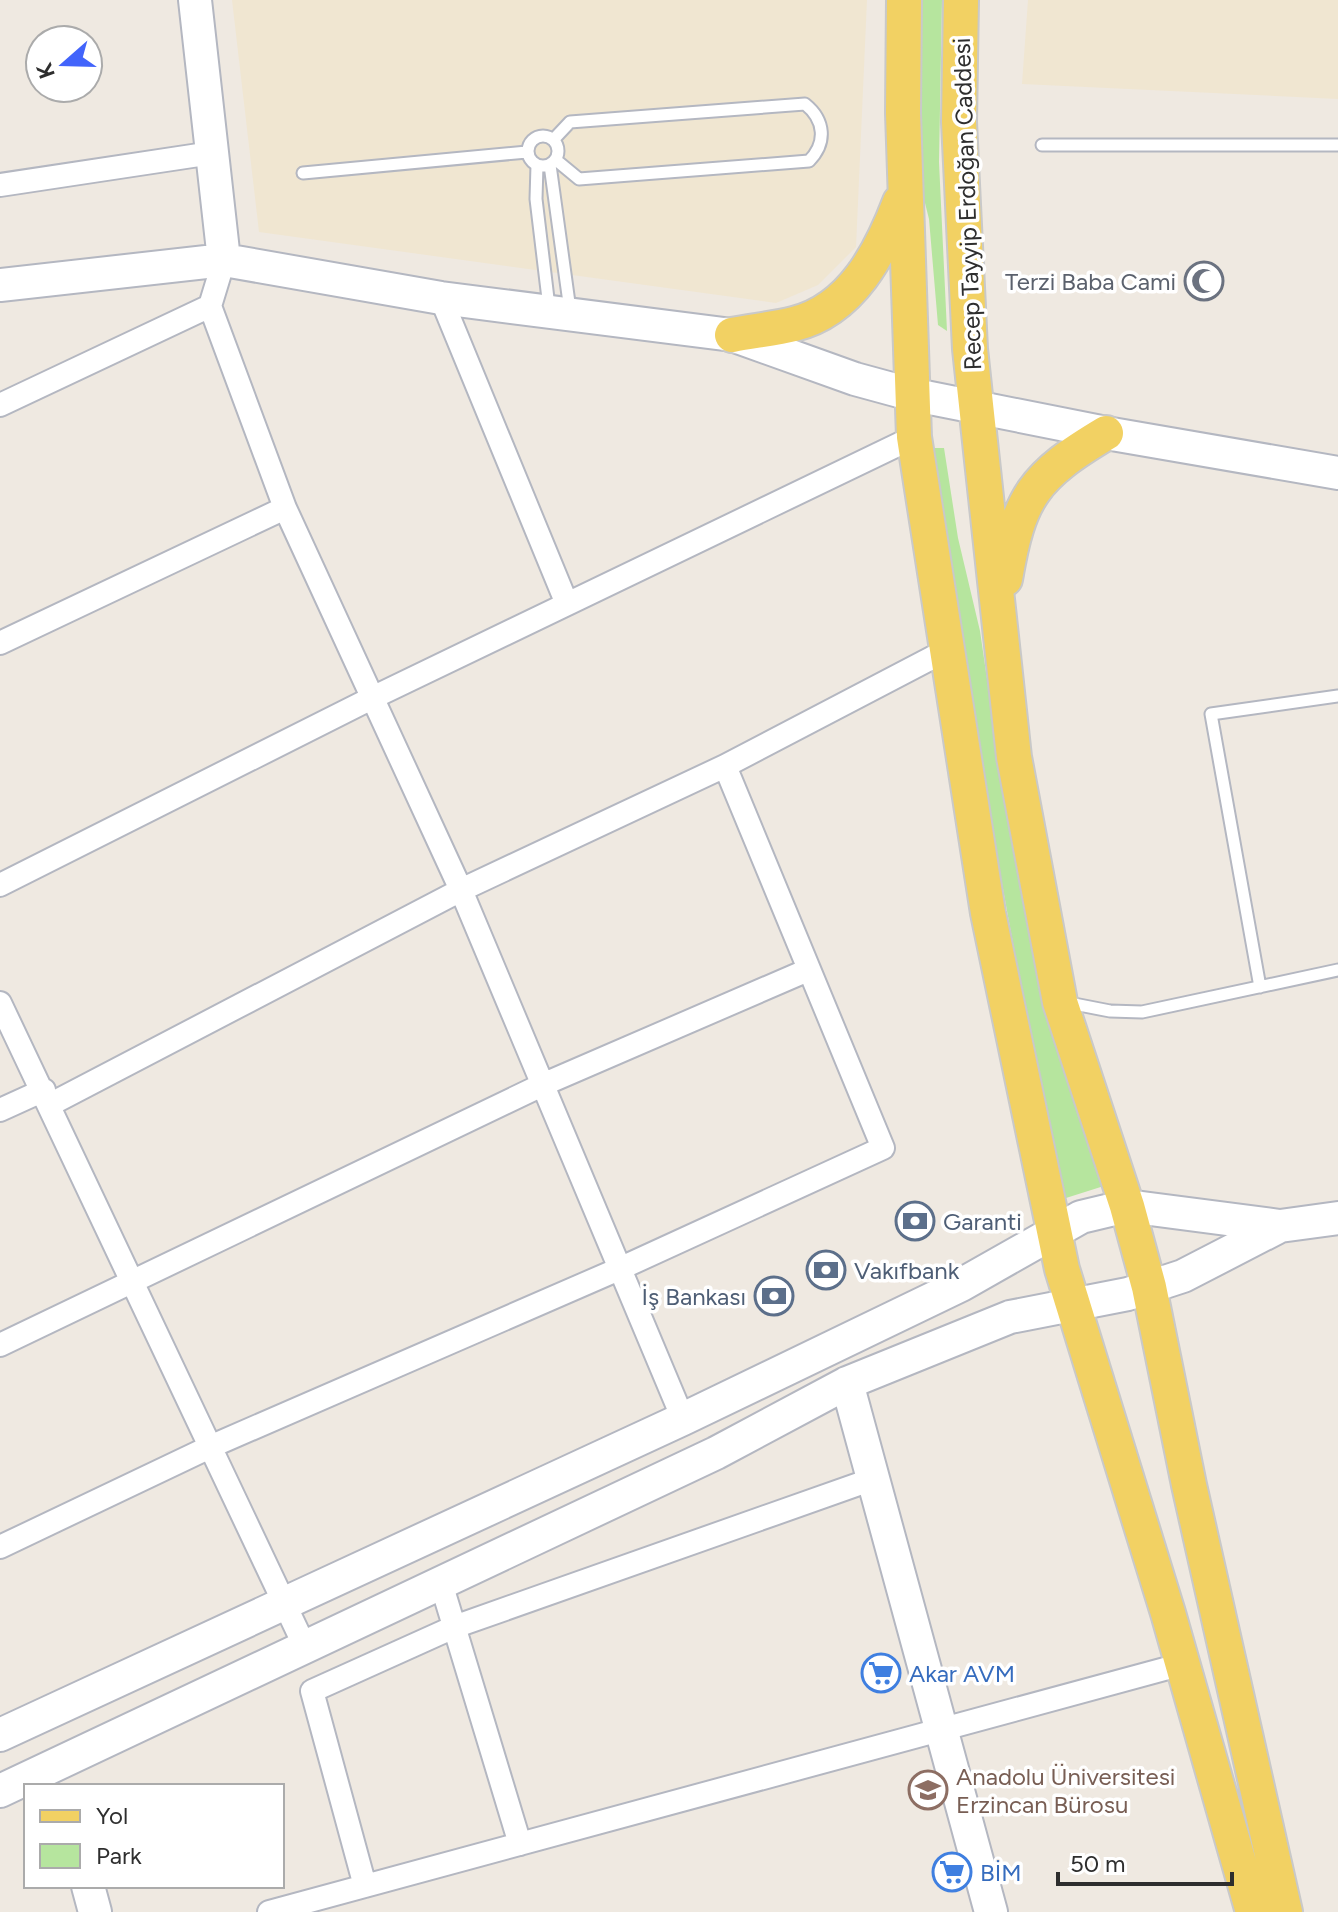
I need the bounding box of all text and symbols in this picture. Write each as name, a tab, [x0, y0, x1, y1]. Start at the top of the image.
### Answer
north arrow	[24, 24, 104, 104]
street label: Recep Tayyip Erdoğan Caddesi	[947, 37, 987, 371]
text: K	[30, 59, 61, 82]
mosque icon: Terzi Baba Cami	[1183, 260, 1225, 302]
place label: Terzi Baba Cami	[1005, 267, 1176, 296]
bank icon: Garanti	[894, 1200, 936, 1242]
place label: Garanti	[943, 1207, 1022, 1236]
bank icon: Vakıfbank	[805, 1249, 847, 1291]
place label: Vakıfbank	[854, 1256, 960, 1285]
bank icon: İş Bankası	[753, 1275, 795, 1317]
place label: İş Bankası	[642, 1282, 746, 1311]
supermarket icon: Akar AVM	[860, 1652, 902, 1694]
place label: Akar AVM	[909, 1659, 1015, 1688]
place label: Anadolu Üniversitesi Erzincan Bürosu	[956, 1762, 1175, 1819]
school or university icon: Anadolu Üniversitesi Erzincan Bürosu	[907, 1769, 949, 1811]
legend	[24, 1784, 284, 1888]
text: Yol	[96, 1801, 128, 1830]
scale bar	[1058, 1836, 1232, 1886]
text: Park	[96, 1841, 142, 1870]
text: 50 m	[1070, 1849, 1126, 1878]
supermarket icon: BİM	[931, 1851, 973, 1893]
place label: BİM	[980, 1858, 1021, 1887]

